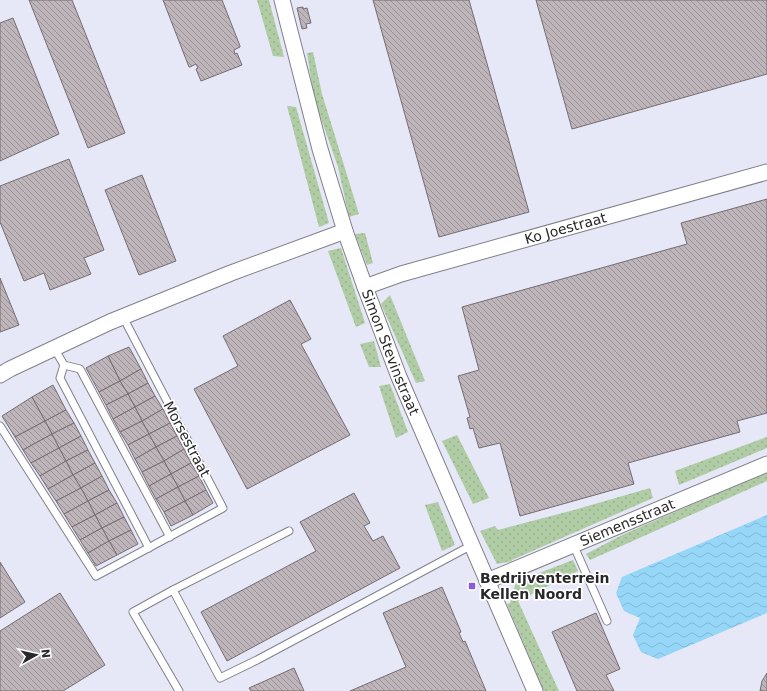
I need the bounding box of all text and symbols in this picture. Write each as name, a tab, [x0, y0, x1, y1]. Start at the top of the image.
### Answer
street label: Ko Joestraat	[523, 209, 609, 247]
street label: Simon Stevinstraat	[359, 287, 423, 418]
street label: Morsestraat	[160, 398, 214, 480]
street label: Siemensstraat	[578, 495, 677, 549]
place label: Bedrijventerrein Kellen Noord	[480, 570, 610, 602]
marker: Bedrijventerrein Kellen Noord	[467, 581, 477, 591]
north arrow	[16, 635, 56, 675]
text: N	[38, 648, 52, 659]

